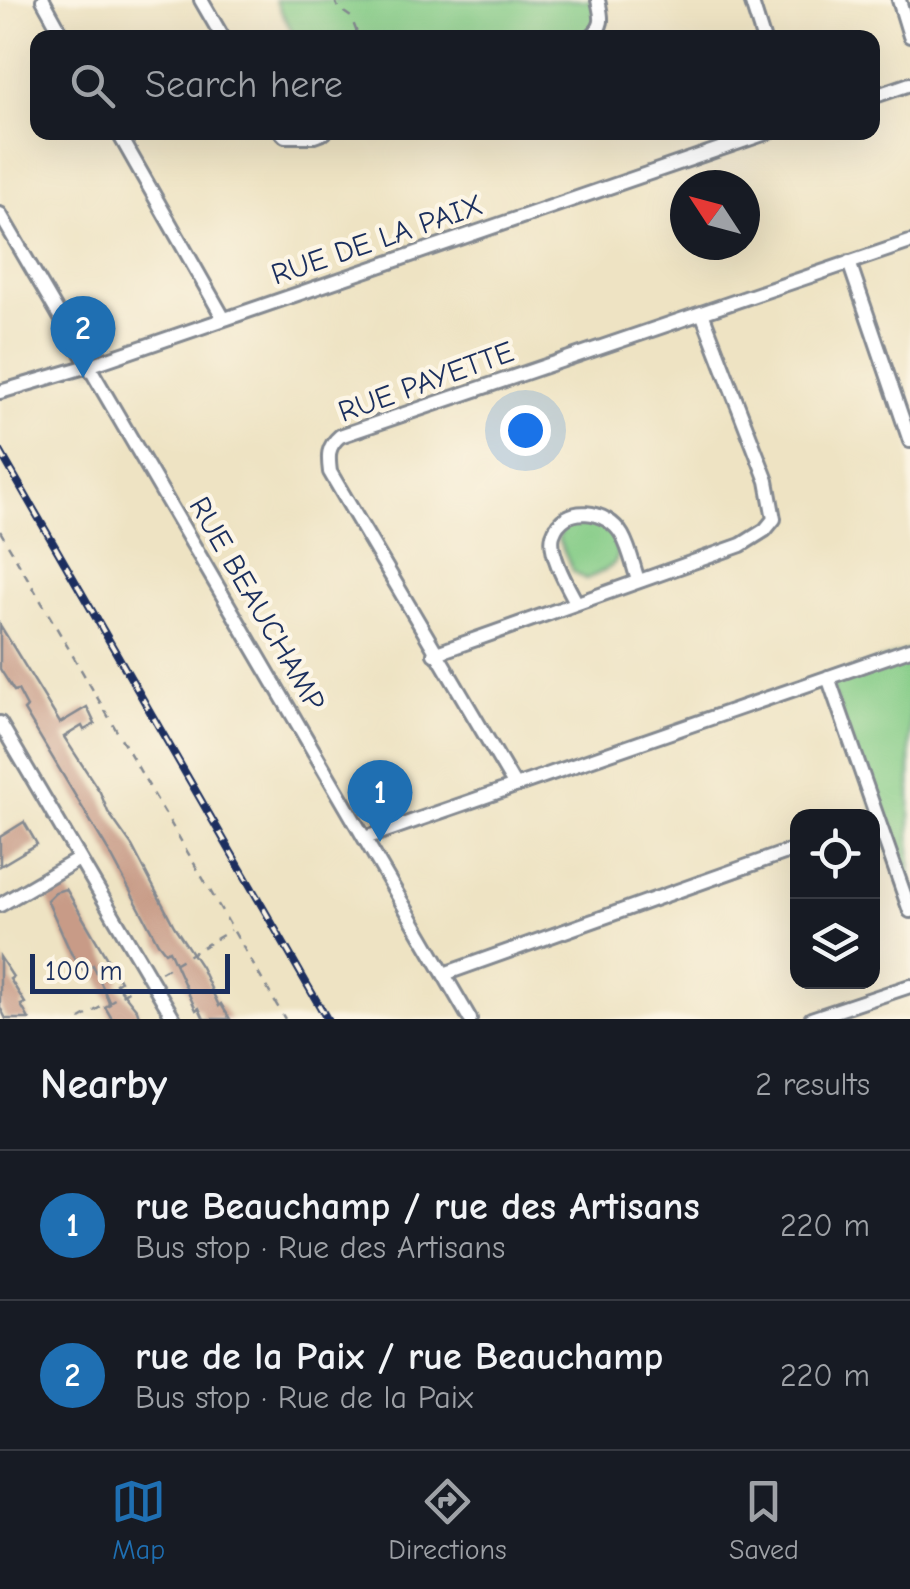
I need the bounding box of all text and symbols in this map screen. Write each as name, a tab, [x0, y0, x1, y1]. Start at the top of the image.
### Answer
search box	[30, 30, 880, 140]
icon: search	[65, 58, 120, 113]
text: Search here	[145, 63, 343, 107]
north arrow	[670, 170, 760, 260]
street label: RUE DE LA PAIX	[267, 187, 487, 293]
pin: 2	[51, 296, 116, 378]
street label: RUE PAYETTE	[334, 334, 518, 430]
your location	[500, 405, 551, 456]
street label: RUE BEAUCHAMP	[182, 491, 333, 717]
pin: 1	[348, 760, 412, 842]
map controls	[790, 809, 880, 989]
button: locate	[790, 809, 880, 899]
button: layers	[790, 899, 880, 989]
scale bar	[30, 949, 230, 994]
text: 100 m	[45, 955, 123, 987]
text: Nearby	[40, 1060, 167, 1109]
text: 2 results	[755, 1066, 870, 1103]
text: rue Beauchamp / rue des Artisans	[135, 1185, 700, 1229]
text: 1	[66, 1207, 79, 1244]
text: 220 m	[780, 1207, 870, 1244]
text: Bus stop · Rue des Artisans	[135, 1229, 505, 1266]
text: rue de la Paix / rue Beauchamp	[135, 1335, 663, 1379]
text: 2	[65, 1357, 80, 1394]
text: 220 m	[780, 1357, 870, 1394]
text: Bus stop · Rue de la Paix	[135, 1379, 473, 1416]
tab: Map	[111, 1474, 166, 1566]
tab: Directions	[388, 1474, 507, 1566]
tab: Saved	[729, 1474, 799, 1566]

